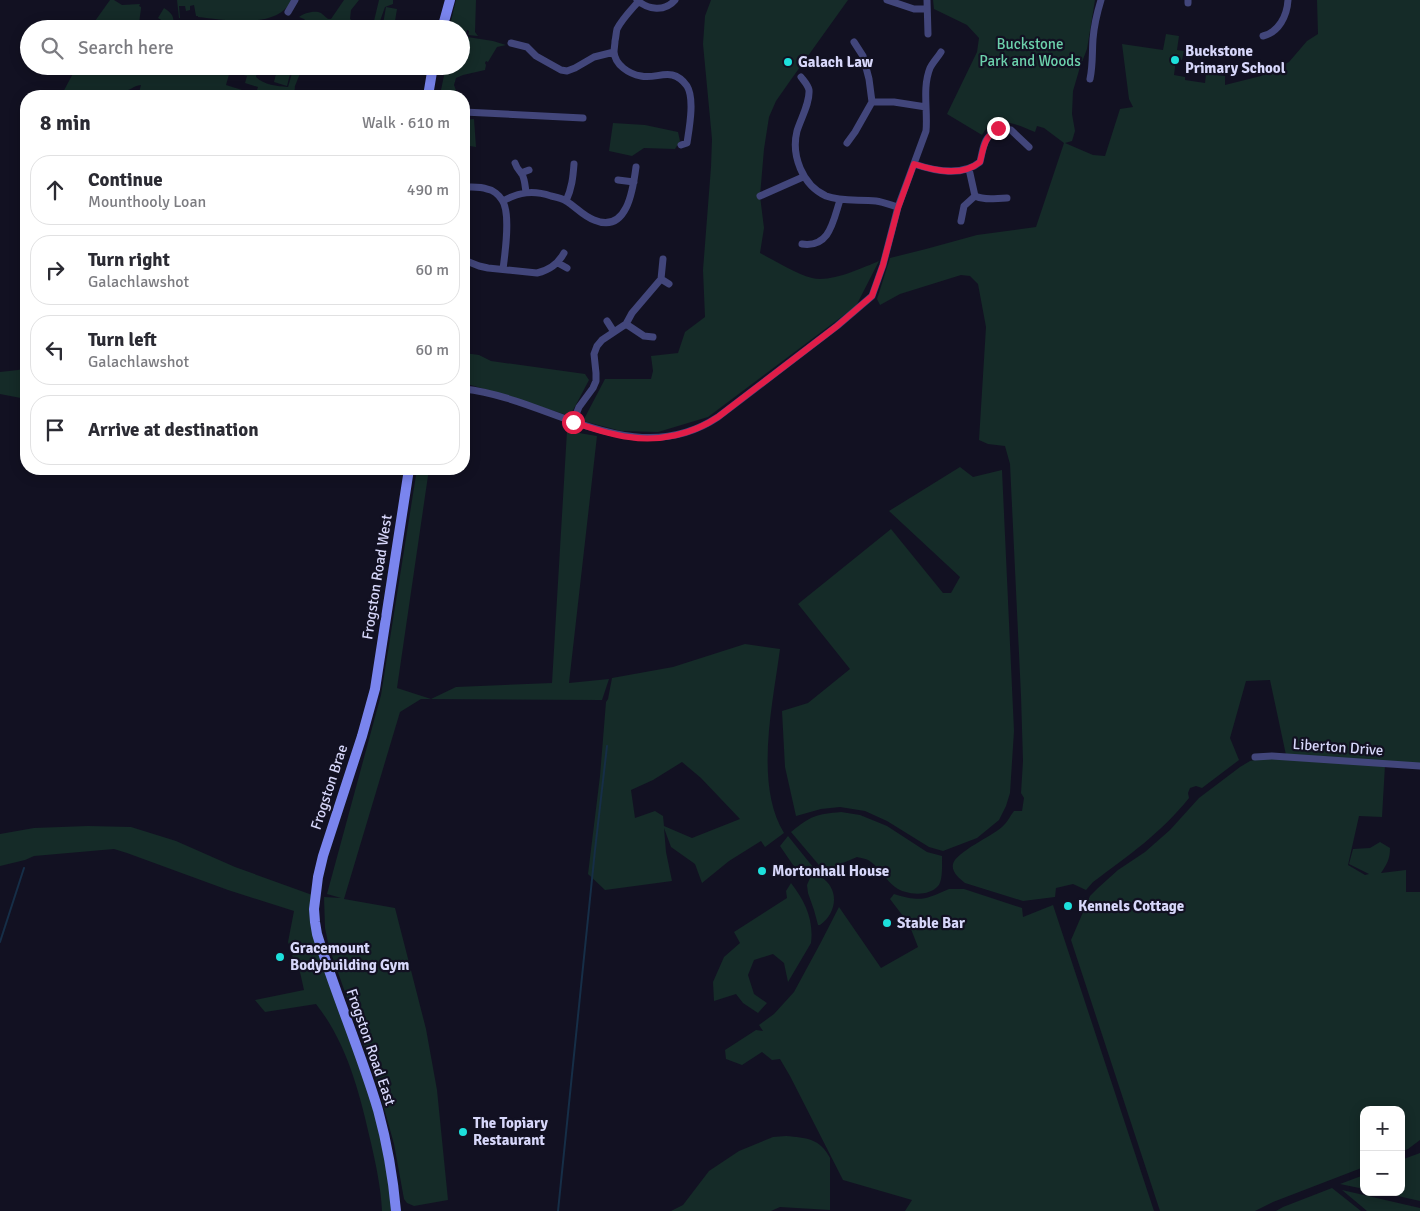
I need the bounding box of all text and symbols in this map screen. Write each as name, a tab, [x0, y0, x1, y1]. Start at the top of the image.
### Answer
search box	[20, 20, 470, 75]
icon: search	[38, 34, 66, 62]
park label: Buckstone Park and Woods	[979, 35, 1081, 70]
text: Search here	[78, 36, 174, 60]
place label: Buckstone Primary School	[1185, 42, 1286, 77]
place label: Galach Law	[798, 53, 874, 71]
marker: Buckstone Primary School	[1169, 54, 1181, 66]
marker: Galach Law	[782, 56, 794, 68]
text: 8 min	[40, 110, 91, 136]
text: Walk · 610 m	[362, 113, 450, 133]
route end	[987, 117, 1010, 140]
text: Continue	[88, 168, 163, 192]
icon: ahead	[41, 176, 69, 204]
text: 490 m	[407, 180, 449, 200]
text: Mounthooly Loan	[88, 192, 206, 212]
text: Turn right	[88, 248, 170, 272]
icon: right	[41, 256, 69, 284]
text: 60 m	[415, 260, 449, 280]
text: Galachlawshot	[88, 272, 189, 292]
text: Turn left	[88, 328, 157, 352]
icon: left	[41, 336, 69, 364]
text: 60 m	[415, 340, 449, 360]
text: Galachlawshot	[88, 352, 189, 372]
route start	[562, 411, 585, 434]
icon: arrive	[41, 416, 69, 444]
text: Arrive at destination	[88, 418, 259, 442]
street label: Frogston Road West	[358, 513, 396, 641]
street label: Liberton Drive	[1292, 735, 1384, 759]
street label: Frogston Brae	[307, 742, 351, 832]
place label: Mortonhall House	[772, 862, 889, 880]
marker: Mortonhall House	[756, 865, 768, 877]
place label: Kennels Cottage	[1078, 897, 1184, 915]
marker: Kennels Cottage	[1062, 900, 1074, 912]
place label: Stable Bar	[897, 914, 965, 932]
marker: Stable Bar	[881, 917, 893, 929]
place label: Gracemount Bodybuilding Gym	[290, 939, 409, 974]
marker: Gracemount Bodybuilding Gym	[274, 951, 286, 963]
street label: Frogston Road East	[343, 986, 399, 1108]
map controls	[1360, 1106, 1405, 1196]
button: +	[1360, 1106, 1405, 1151]
place label: The Topiary Restaurant	[473, 1114, 548, 1149]
marker: The Topiary Restaurant	[457, 1126, 469, 1138]
button: −	[1360, 1151, 1405, 1196]

